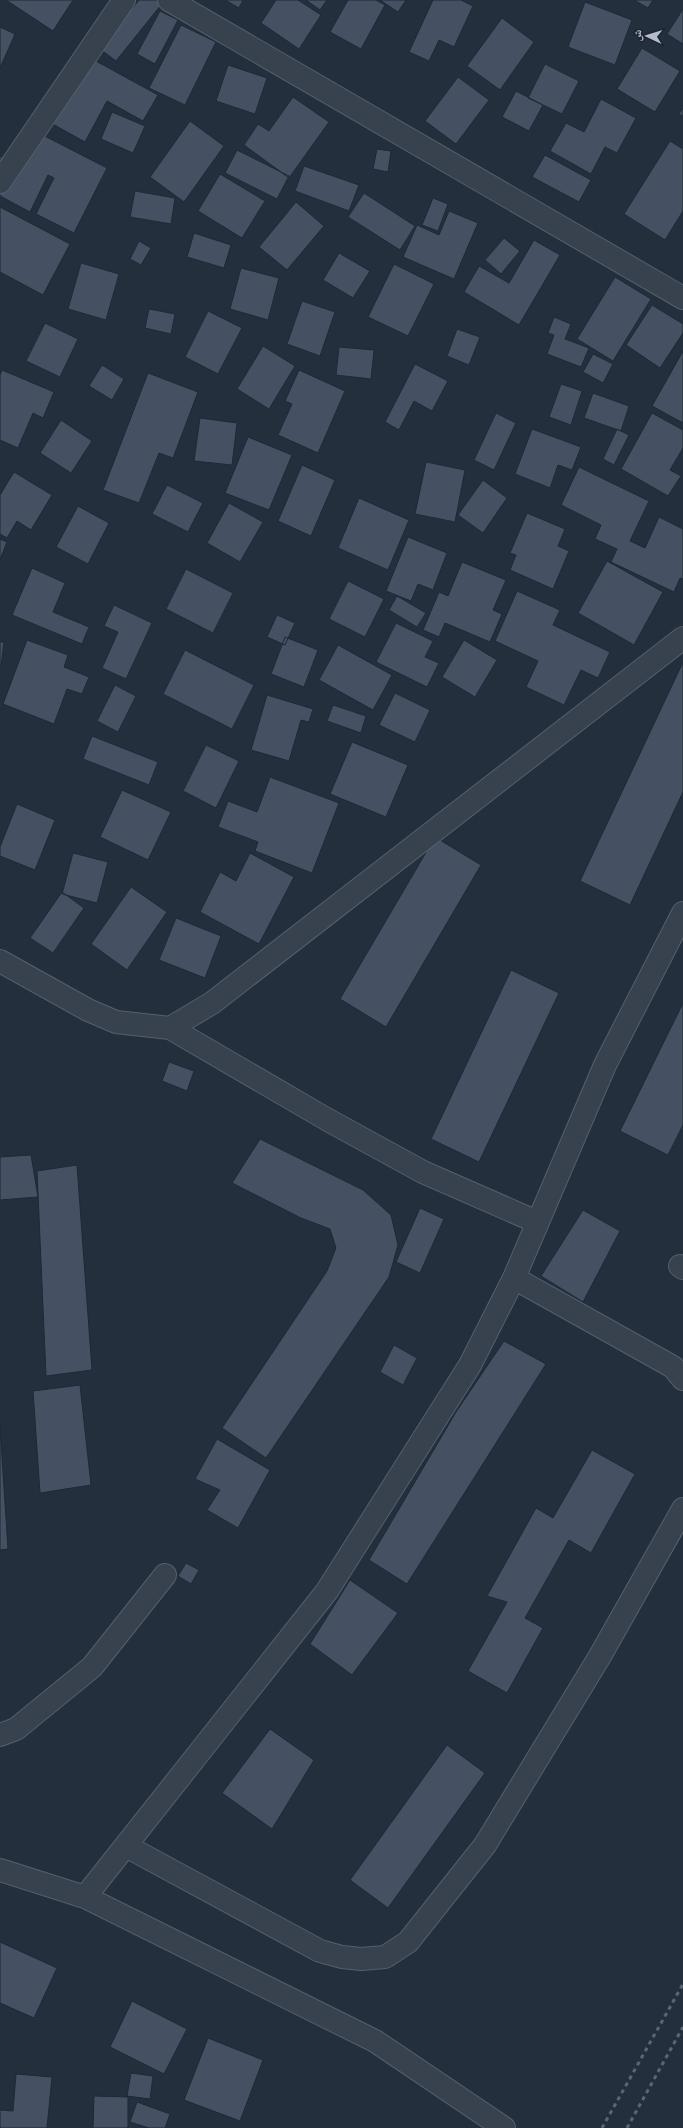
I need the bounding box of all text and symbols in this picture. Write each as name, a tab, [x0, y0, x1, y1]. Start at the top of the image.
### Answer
north arrow	[627, 16, 667, 56]
text: ش	[629, 29, 645, 42]

